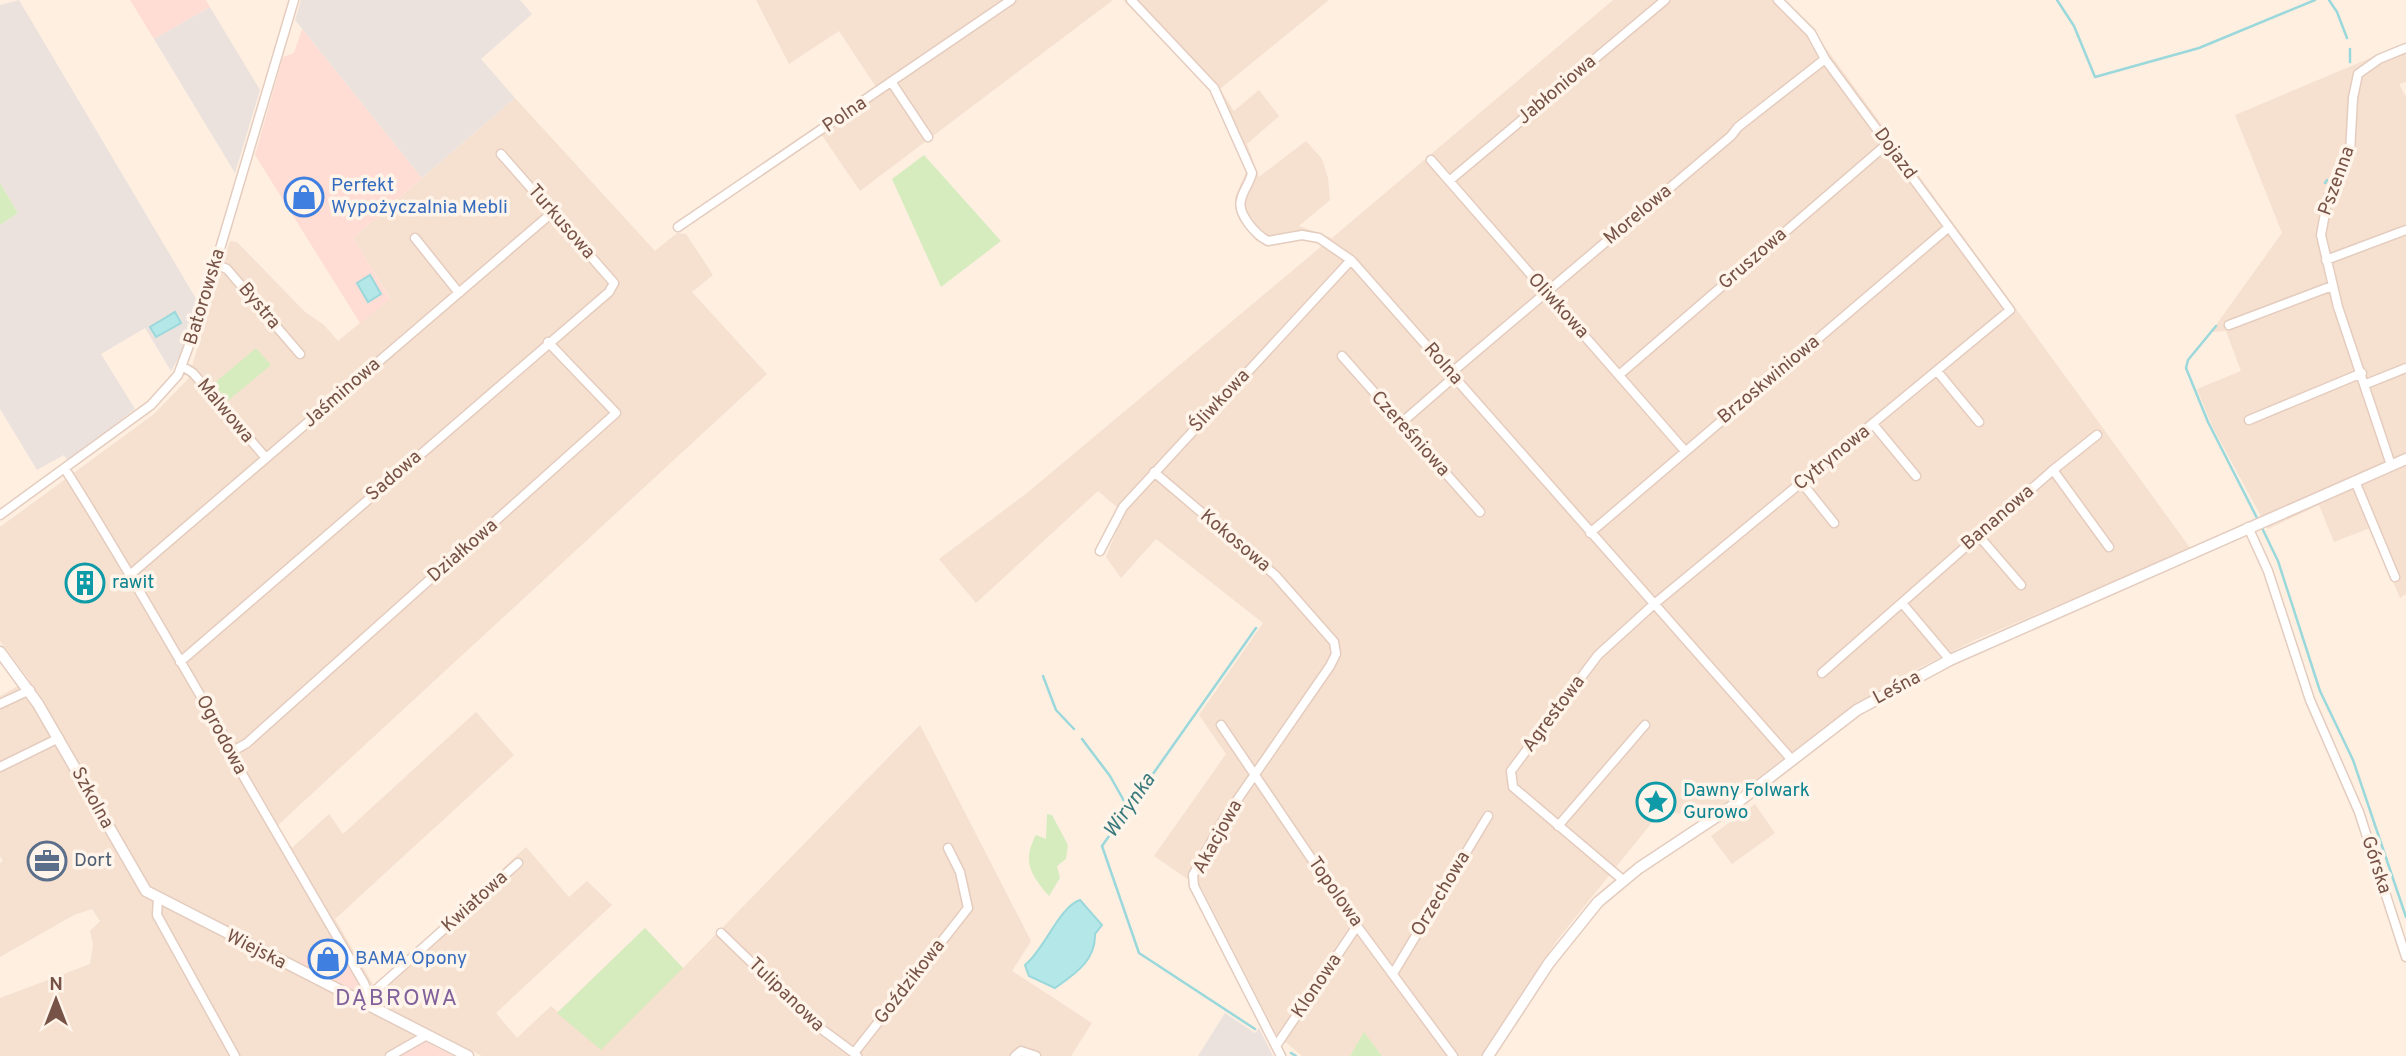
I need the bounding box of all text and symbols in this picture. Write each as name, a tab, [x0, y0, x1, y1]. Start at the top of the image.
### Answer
street label: Jabłoniowa	[1513, 50, 1601, 130]
street label: Polna	[818, 92, 872, 138]
street label: Dojazd	[1868, 123, 1922, 185]
street label: Pszenna	[2313, 143, 2361, 219]
place label: Perfekt Wypożyczalnia Mebli	[331, 174, 508, 220]
shop icon: Perfekt Wypożyczalnia Mebli	[283, 176, 325, 218]
street label: Turkusowa	[522, 180, 600, 264]
street label: Morelowa	[1599, 180, 1677, 250]
street label: Gruszowa	[1714, 223, 1792, 295]
street label: Batorowska	[179, 246, 231, 348]
street label: Oliwkowa	[1522, 268, 1594, 344]
street label: Bystra	[233, 278, 285, 334]
street label: Brzoskwiniowa	[1713, 330, 1825, 430]
street label: Rolna	[1418, 338, 1468, 390]
street label: Jaśminowa	[298, 353, 386, 433]
street label: Śliwkowa	[1184, 364, 1255, 438]
street label: Malwowa	[191, 374, 259, 448]
street label: Czereśniowa	[1365, 386, 1455, 482]
street label: Cytrynowa	[1789, 420, 1875, 496]
street label: Sadowa	[361, 445, 427, 507]
street label: Bananowa	[1957, 480, 2039, 556]
street label: Kokosowa	[1195, 504, 1275, 578]
street label: Działkowa	[423, 514, 503, 588]
building icon: rawit	[64, 562, 106, 604]
place label: rawit	[112, 571, 154, 595]
street label: Leśna	[1869, 666, 1925, 710]
street label: Agrestowa	[1517, 671, 1591, 757]
street label: Ogrodowa	[190, 691, 252, 779]
street label: Szkolna	[65, 763, 119, 833]
water label: Wirynka	[1098, 768, 1162, 844]
place label: Dawny Folwark Gurowo	[1683, 779, 1810, 825]
place icon: Dawny Folwark Gurowo	[1635, 781, 1677, 823]
street label: Akacjowa	[1188, 796, 1248, 878]
street label: Górska	[2355, 833, 2397, 897]
office icon: Dort	[26, 840, 68, 882]
street label: Orzechowa	[1406, 847, 1476, 941]
place label: Dort	[74, 849, 112, 873]
street label: Topolowa	[1302, 852, 1368, 932]
street label: Kwiatowa	[437, 866, 513, 938]
street label: Wiejska	[222, 925, 290, 975]
street label: Goździkowa	[869, 935, 951, 1029]
shop icon: BAMA Opony	[307, 938, 349, 980]
place label: BAMA Opony	[355, 947, 467, 971]
street label: Klonowa	[1287, 949, 1347, 1023]
street label: Tulipanowa	[743, 953, 829, 1037]
north arrow	[21, 965, 91, 1035]
text: N	[49, 973, 63, 997]
district label: DĄBROWA	[335, 985, 459, 1014]

